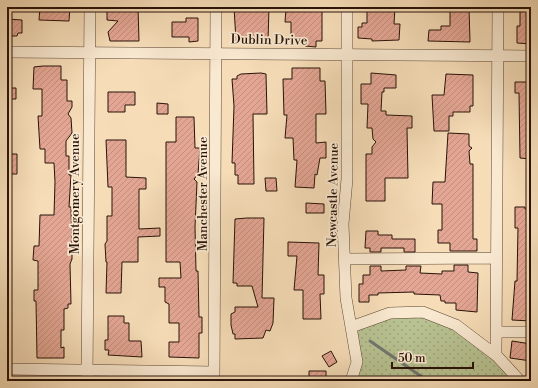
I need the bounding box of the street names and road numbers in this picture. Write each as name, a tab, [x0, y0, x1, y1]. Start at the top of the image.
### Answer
street label: Dublin Drive	[231, 31, 308, 49]
street label: Montgomery Avenue	[67, 133, 83, 255]
street label: Manchester Avenue	[195, 136, 211, 251]
street label: Newcastle Avenue	[324, 142, 342, 247]

